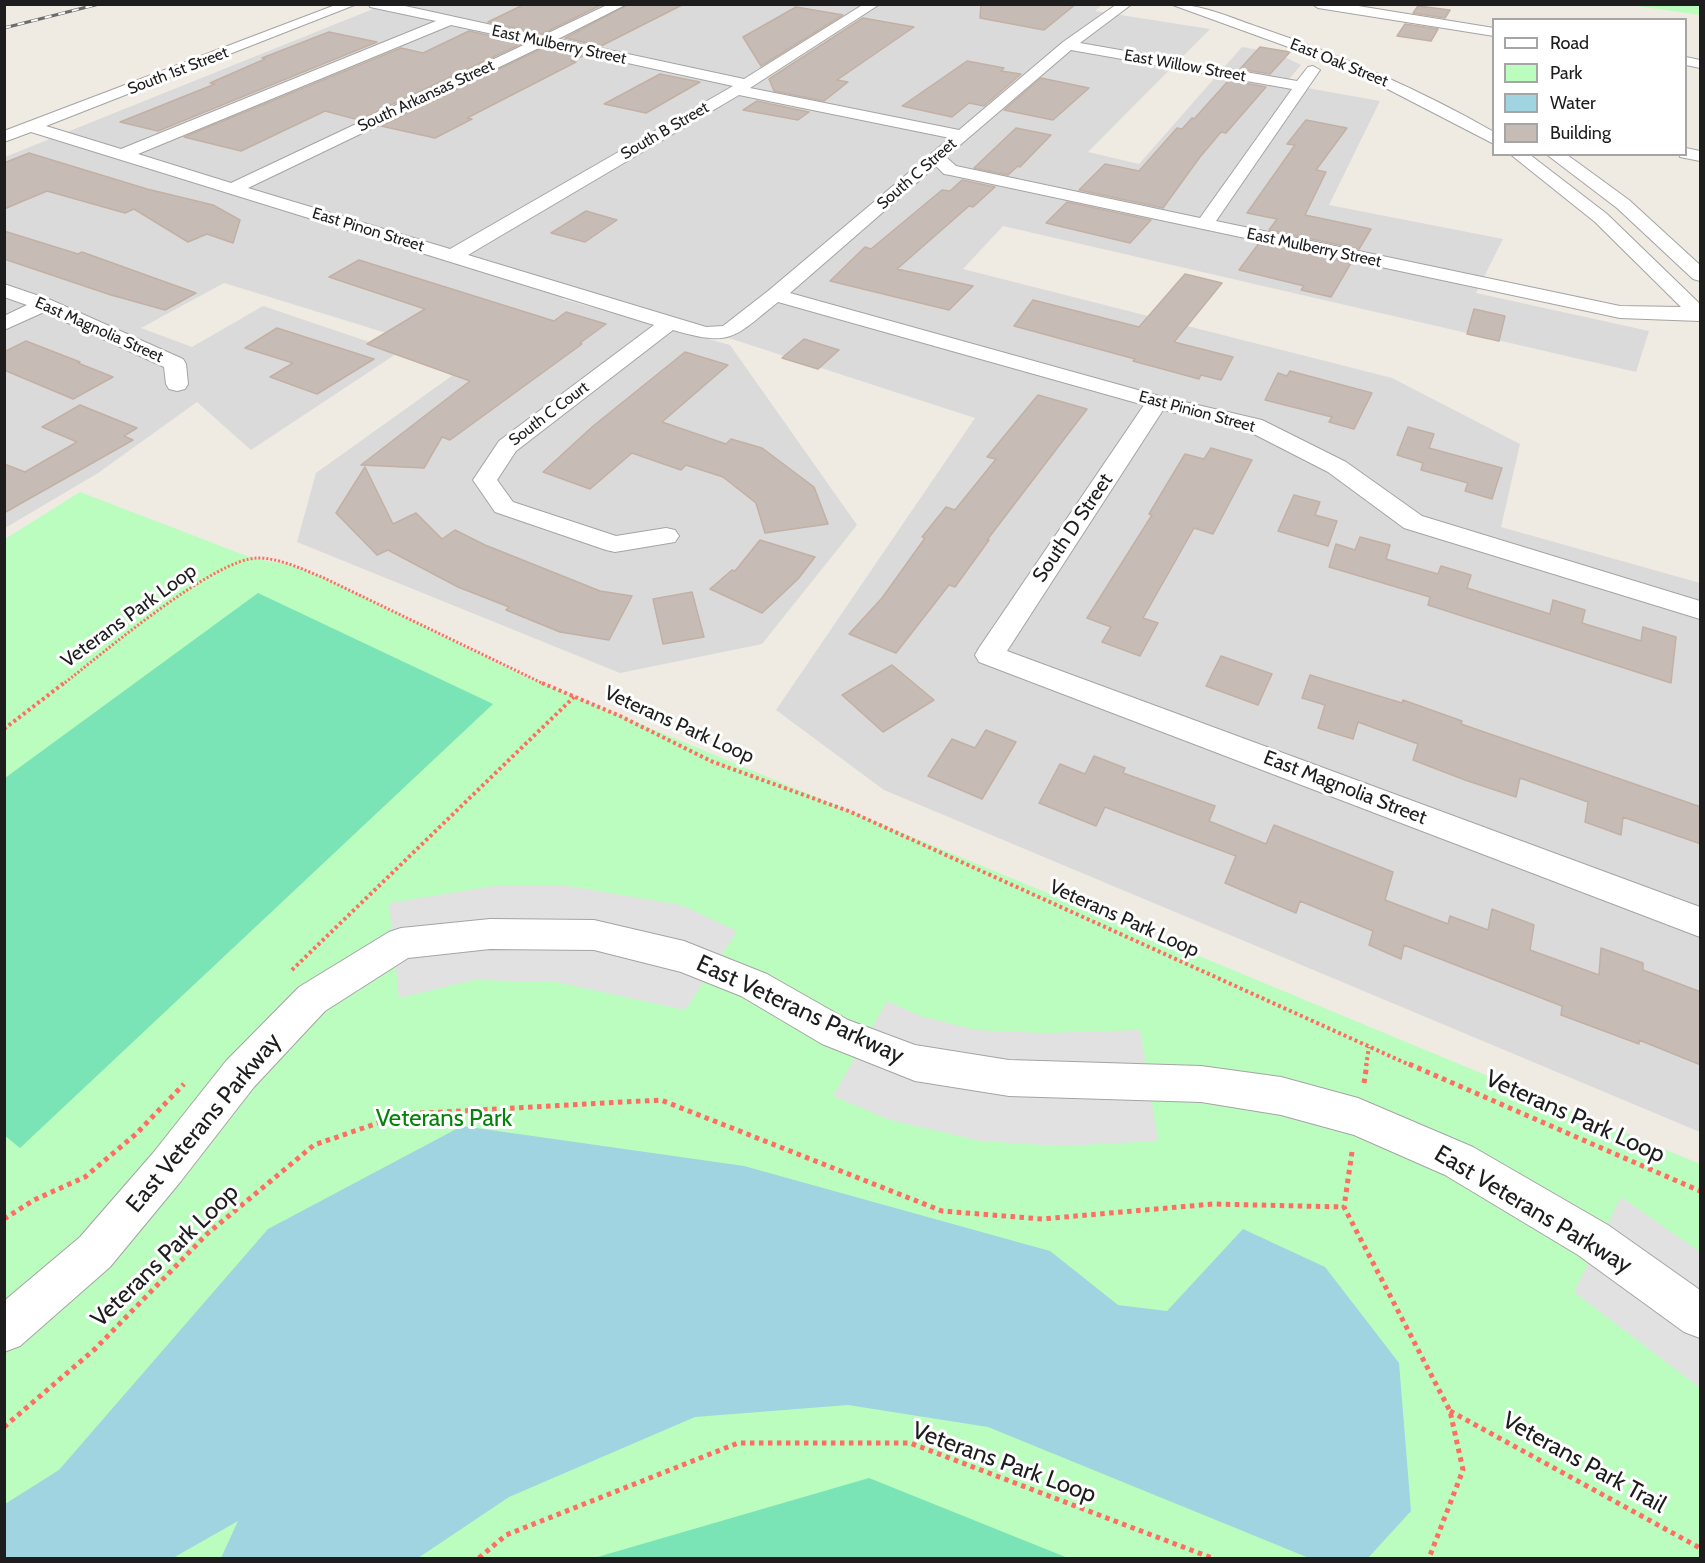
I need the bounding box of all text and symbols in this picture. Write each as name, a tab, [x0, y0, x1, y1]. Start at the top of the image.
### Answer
legend	[1492, 18, 1687, 156]
street label: East Mulberry Street	[490, 21, 628, 69]
text: Road	[1550, 32, 1589, 54]
street label: East Oak Street	[1287, 35, 1391, 91]
street label: South 1st Street	[125, 43, 231, 99]
street label: East Willow Street	[1123, 46, 1247, 86]
street label: South Arkansas Street	[355, 56, 497, 136]
text: Park	[1550, 62, 1582, 84]
text: Water	[1550, 92, 1596, 114]
street label: South B Street	[618, 98, 712, 164]
text: Building	[1550, 122, 1611, 144]
street label: South C Street	[873, 134, 961, 214]
street label: East Pinon Street	[310, 204, 426, 256]
street label: East Mulberry Street	[1245, 224, 1383, 272]
street label: East Magnolia Street	[32, 293, 166, 367]
street label: South C Court	[505, 378, 593, 450]
street label: East Pinion Street	[1137, 387, 1257, 437]
street label: South D Street	[1028, 469, 1118, 587]
street label: Veterans Park Loop	[57, 559, 201, 673]
street label: Veterans Park Loop	[600, 681, 758, 769]
street label: East Magnolia Street	[1260, 746, 1430, 830]
street label: Veterans Park Loop	[1045, 875, 1203, 963]
street label: East Veterans Parkway	[692, 949, 908, 1071]
street label: East Veterans Parkway	[121, 1027, 287, 1219]
street label: Veterans Park Loop	[1481, 1064, 1669, 1170]
park label: Veterans Park	[376, 1105, 512, 1133]
street label: East Veterans Parkway	[1429, 1140, 1637, 1280]
street label: Veterans Park Loop	[85, 1178, 245, 1334]
street label: Veterans Park Trail	[1497, 1406, 1671, 1520]
street label: Veterans Park Loop	[908, 1416, 1100, 1510]

